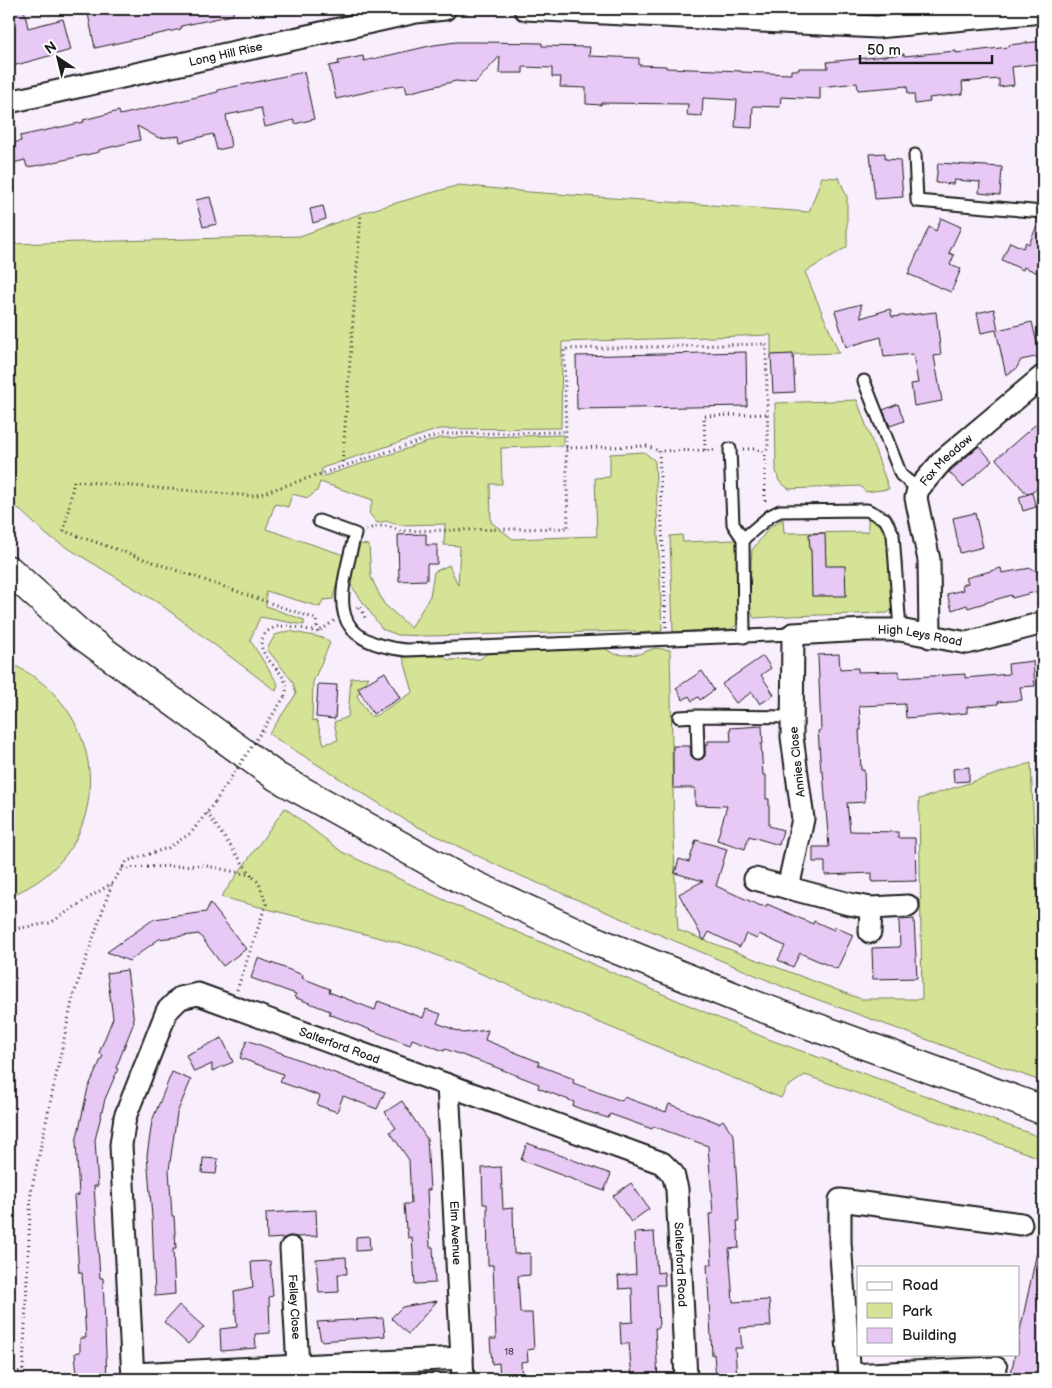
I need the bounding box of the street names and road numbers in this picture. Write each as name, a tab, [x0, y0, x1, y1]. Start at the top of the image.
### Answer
street label: Long Hill Rise	[188, 39, 264, 70]
street label: Fox Meadow	[917, 431, 976, 489]
street label: High Leys Road	[878, 623, 964, 650]
street label: Annies Close	[786, 726, 809, 798]
street label: Salterford Road	[297, 1024, 382, 1068]
street label: Elm Avenue	[446, 1200, 464, 1265]
street label: Salterford Road	[671, 1222, 690, 1307]
street label: Felley Close	[285, 1274, 303, 1340]

